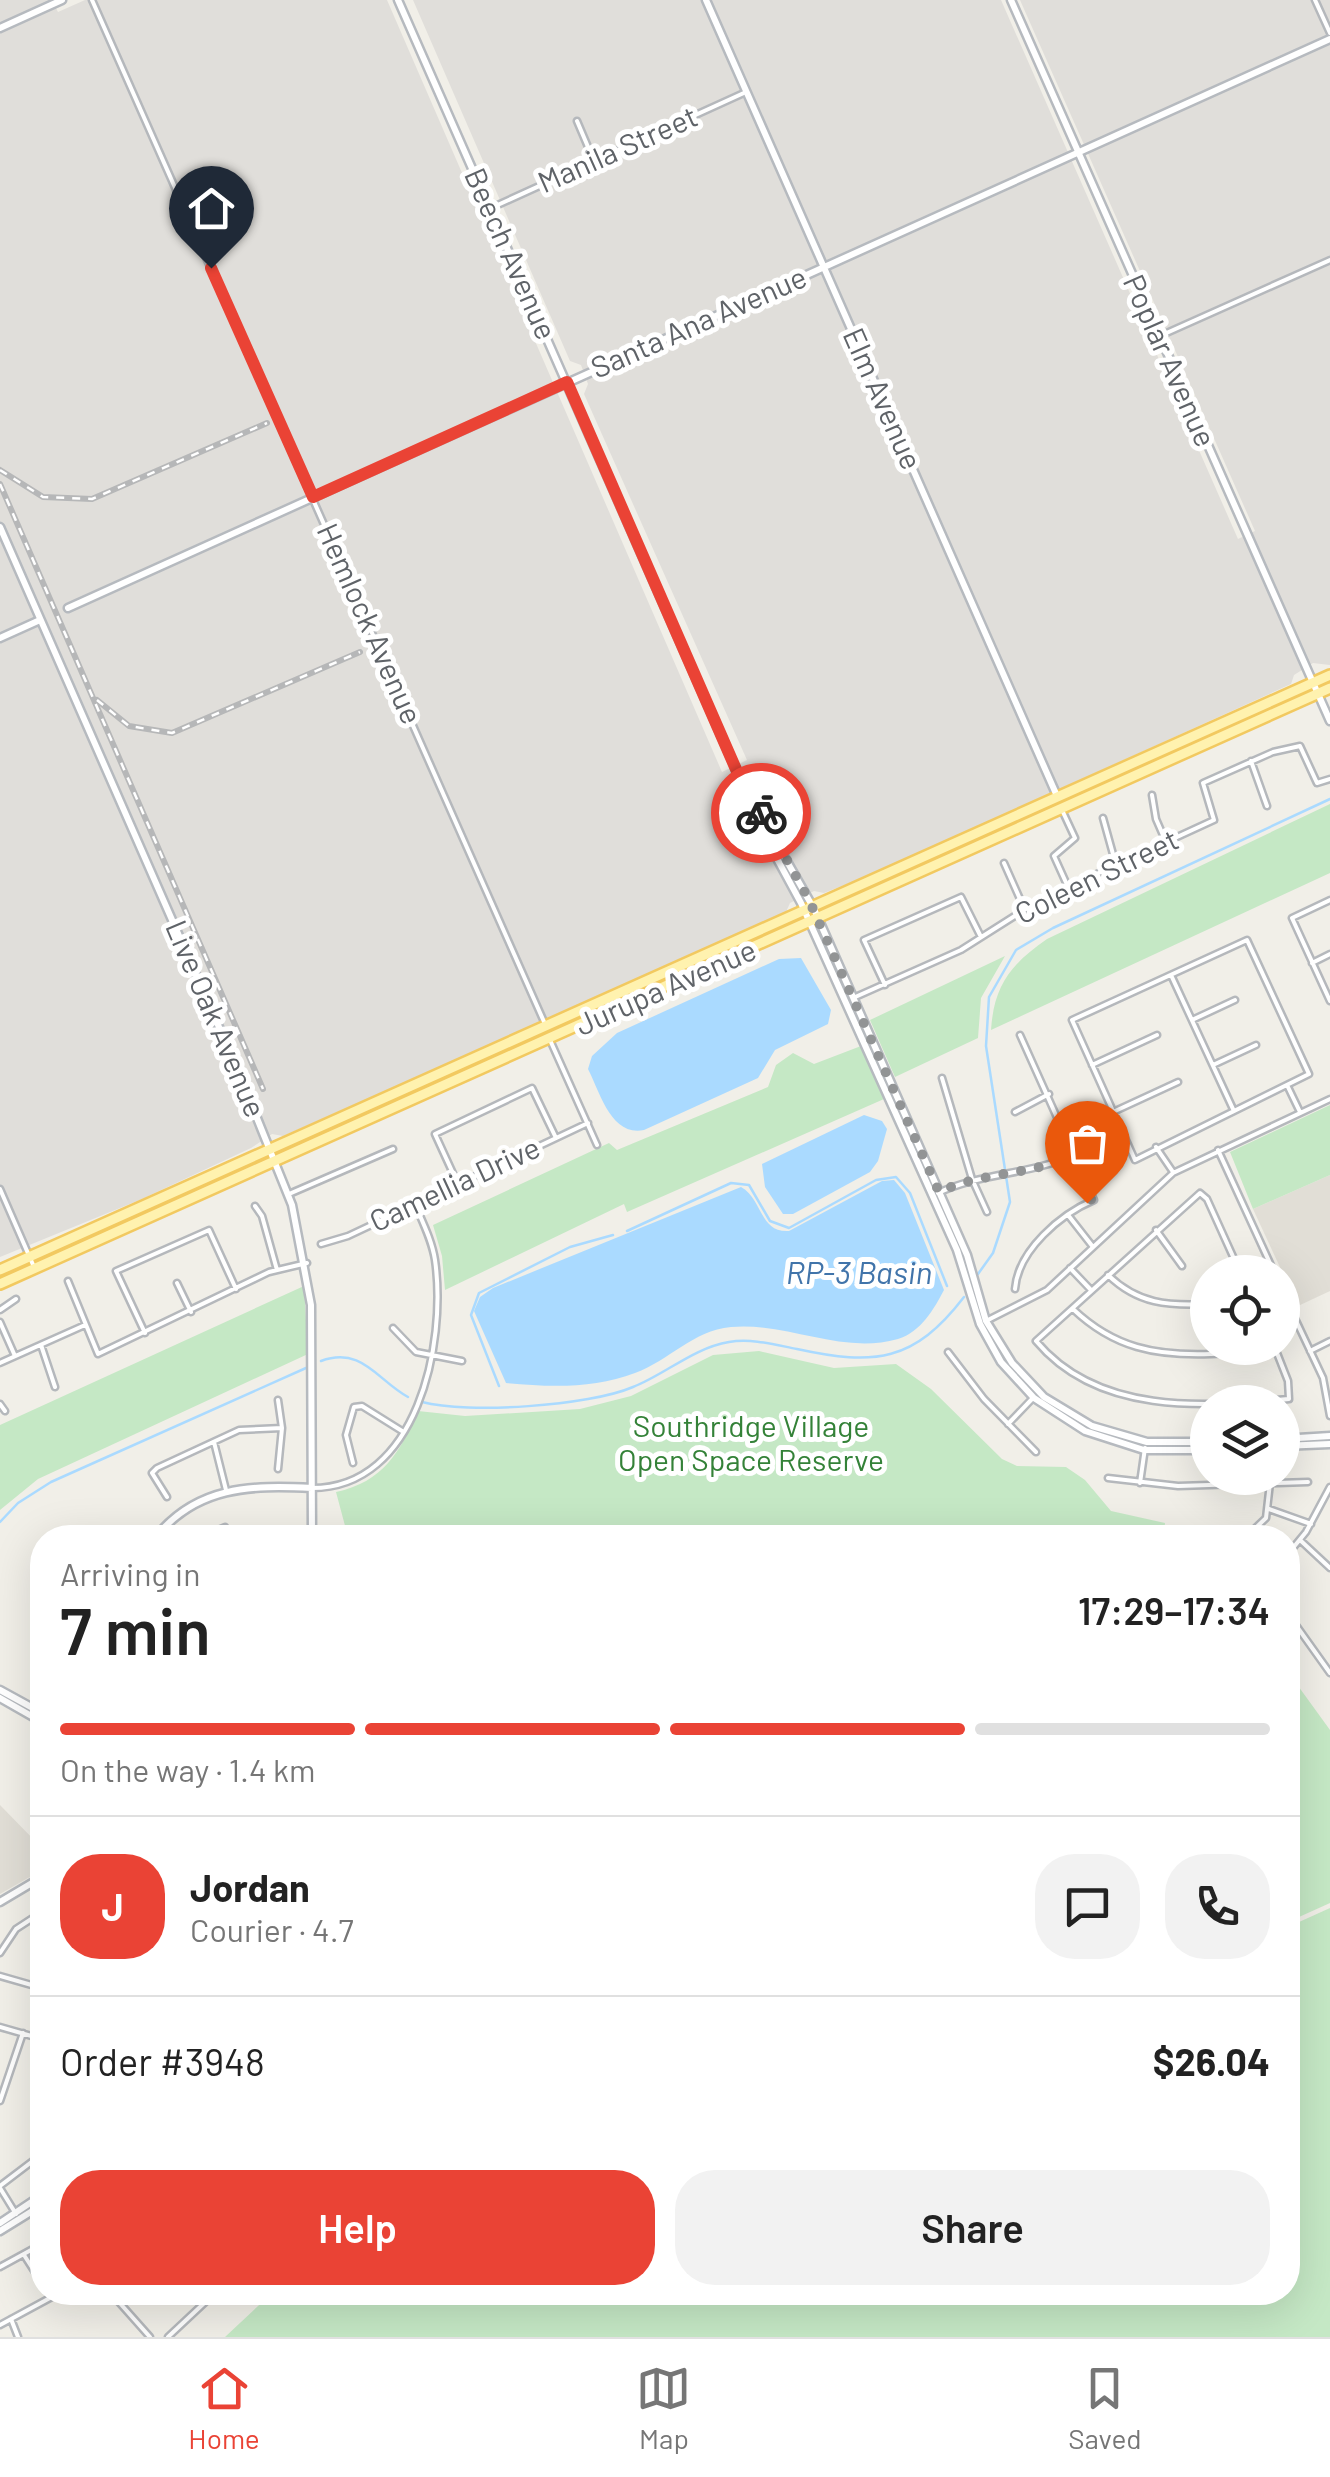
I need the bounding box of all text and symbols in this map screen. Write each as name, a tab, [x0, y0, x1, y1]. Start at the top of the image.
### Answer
street label: Manila Street	[532, 97, 702, 199]
street label: Beech Avenue	[458, 162, 566, 345]
pin	[169, 166, 254, 269]
icon: home	[184, 181, 239, 236]
street label: Santa Ana Avenue	[585, 257, 812, 385]
street label: Poplar Avenue	[1117, 269, 1225, 452]
street label: Elm Avenue	[837, 322, 931, 475]
street label: Hemlock Avenue	[311, 517, 431, 729]
courier	[711, 763, 811, 863]
icon: bike	[734, 786, 789, 841]
street label: Coleen Street	[1008, 820, 1184, 930]
street label: Live Oak Avenue	[159, 914, 275, 1122]
street label: Jurupa Avenue	[569, 930, 761, 1042]
pin	[1045, 1101, 1130, 1204]
icon: bag	[1060, 1116, 1115, 1171]
street label: Camellia Drive	[363, 1128, 545, 1238]
water label: RP-3 Basin	[786, 1252, 932, 1290]
map controls	[1190, 1255, 1300, 1495]
button: locate	[1190, 1255, 1300, 1365]
button: layers	[1190, 1385, 1300, 1495]
park label: Southridge Village Open Space Reserve	[618, 1407, 884, 1477]
text: Arriving in	[60, 1554, 200, 1592]
text: 17:29–17:34	[1078, 1587, 1270, 1633]
text: 7 min	[60, 1590, 211, 1668]
text: On the way · 1.4 km	[60, 1750, 315, 1788]
button: chat	[1035, 1854, 1140, 1959]
button: phone	[1165, 1854, 1270, 1959]
text: Jordan	[190, 1864, 310, 1910]
text: J	[101, 1883, 124, 1929]
text: Courier · 4.7	[190, 1910, 354, 1948]
text: Order #3948	[60, 2038, 265, 2084]
text: $26.04	[1153, 2038, 1270, 2084]
button: Help	[60, 2170, 655, 2285]
button: Share	[675, 2170, 1270, 2285]
tab: Home	[188, 2361, 260, 2455]
tab: Map	[636, 2361, 691, 2455]
tab: Saved	[1068, 2361, 1142, 2455]

